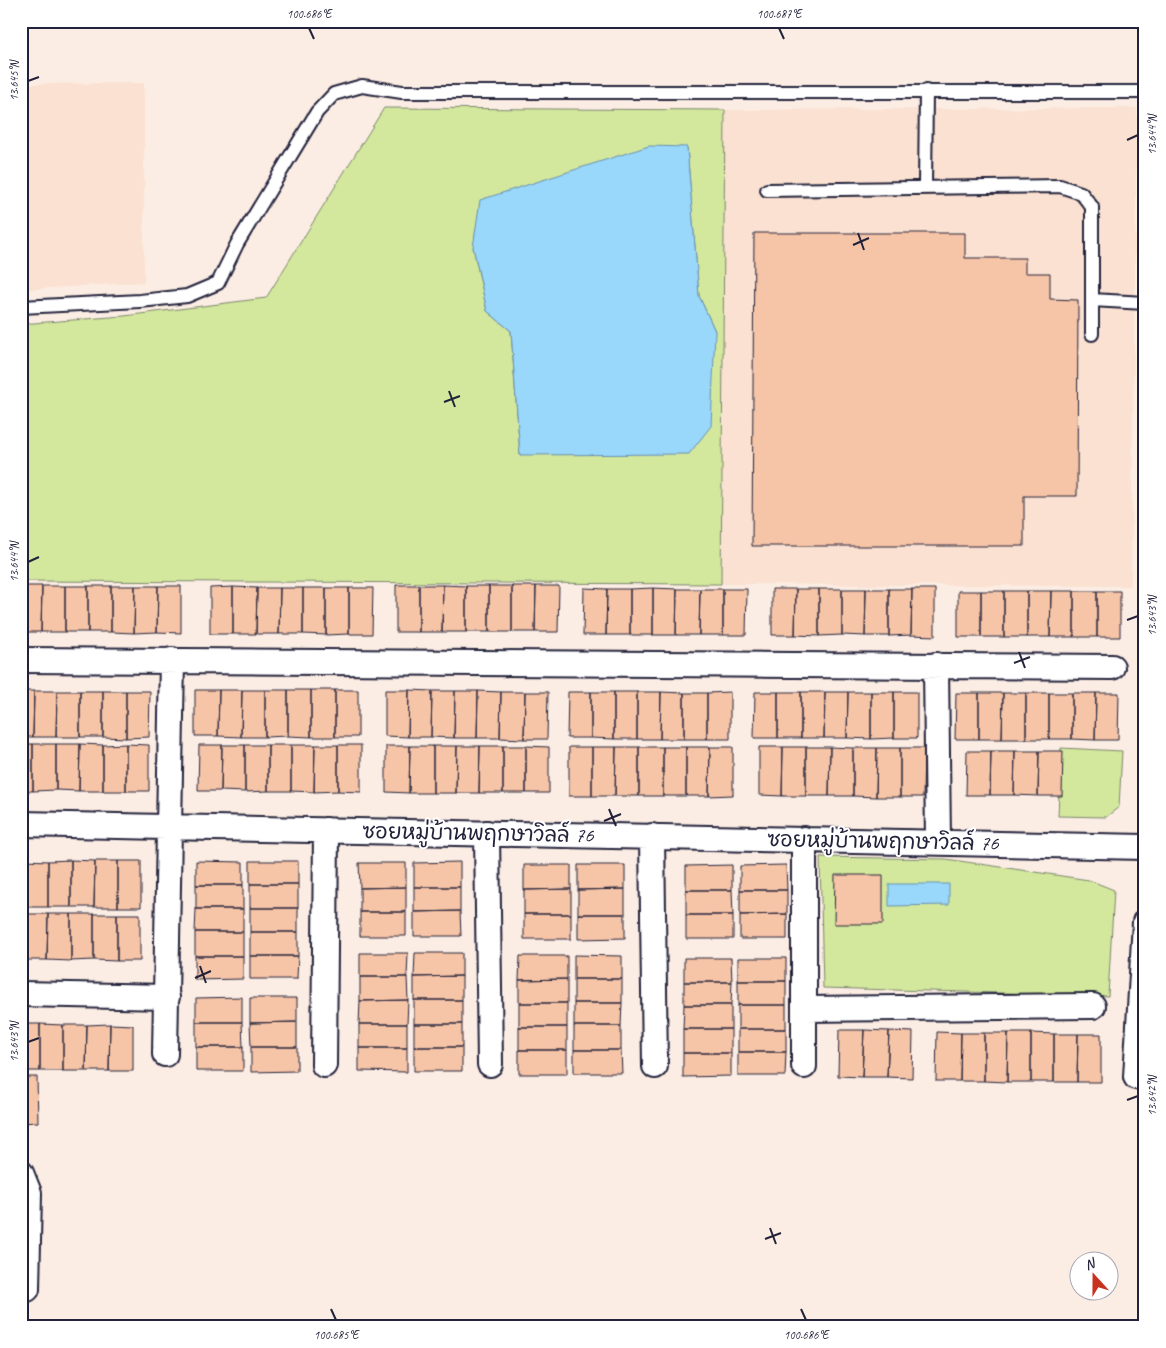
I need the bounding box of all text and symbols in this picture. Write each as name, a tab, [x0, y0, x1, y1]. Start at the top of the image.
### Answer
text: 100.686°E	[287, 6, 333, 22]
text: 100.687°E	[757, 6, 803, 22]
text: 13.645°N	[6, 59, 22, 101]
text: 13.644°N	[1144, 113, 1160, 155]
text: 13.644°N	[6, 540, 22, 582]
text: 13.643°N	[1144, 594, 1160, 636]
street label: ซอยหมู่บ้านพฤกษาวิลล์ 76	[362, 818, 594, 851]
street label: ซอยหมู่บ้านพฤกษาวิลล์ 76	[767, 826, 999, 859]
text: 13.643°N	[6, 1020, 22, 1062]
text: 13.642°N	[1144, 1074, 1160, 1116]
north arrow	[1068, 1250, 1118, 1300]
text: N	[1082, 1254, 1099, 1274]
text: 100.685°E	[314, 1327, 360, 1343]
text: 100.686°E	[784, 1327, 830, 1343]

